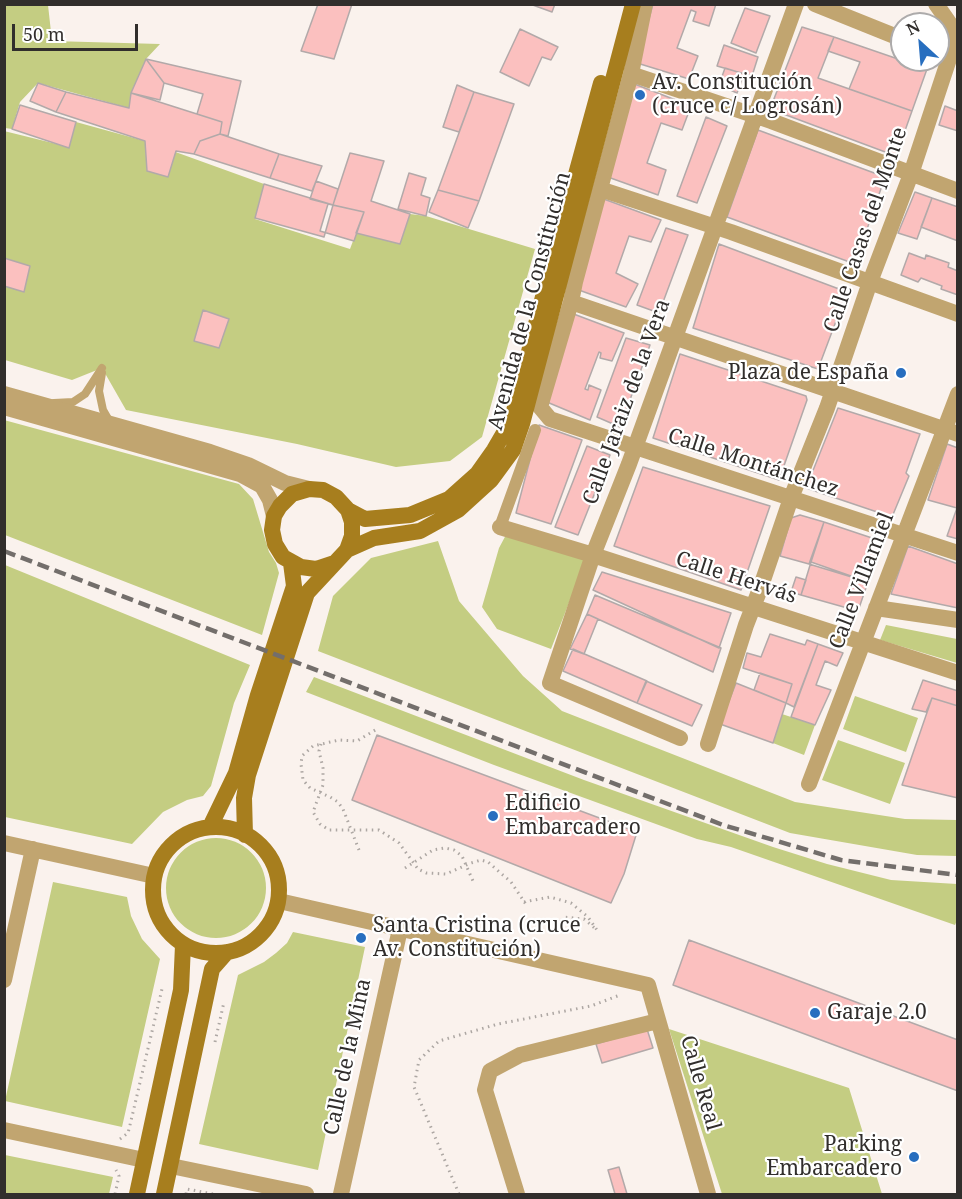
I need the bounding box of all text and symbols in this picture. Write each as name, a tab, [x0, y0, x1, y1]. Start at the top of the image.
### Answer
scale bar	[15, 12, 141, 50]
north arrow	[890, 12, 950, 72]
text: N	[902, 15, 923, 40]
text: 50 m	[23, 22, 65, 46]
place label: Av. Constitución (cruce c/ Logrosán)	[652, 70, 842, 120]
marker: Av. Constitución (cruce c/ Logrosán)	[633, 88, 647, 102]
street label: Calle Casas del Monte	[819, 124, 913, 336]
street label: Avenida de la Constitución	[483, 169, 577, 433]
street label: Calle Jaraiz de la Vera	[578, 296, 676, 508]
place label: Plaza de España	[728, 360, 889, 386]
marker: Plaza de España	[894, 366, 908, 380]
street label: Calle Montánchez	[664, 423, 842, 503]
street label: Calle Villamiel	[824, 509, 900, 653]
street label: Calle Hervás	[672, 547, 800, 609]
place label: Edificio Embarcadero	[505, 791, 641, 841]
marker: Edificio Embarcadero	[486, 809, 500, 823]
place label: Santa Cristina (cruce Av. Constitución)	[373, 913, 581, 963]
marker: Santa Cristina (cruce Av. Constitución)	[354, 931, 368, 945]
street label: Calle de la Mina	[319, 976, 377, 1138]
place label: Garaje 2.0	[827, 1000, 927, 1026]
marker: Garaje 2.0	[808, 1006, 822, 1020]
street label: Calle Real	[674, 1033, 726, 1133]
place label: Parking Embarcadero	[766, 1132, 902, 1182]
marker: Parking Embarcadero	[907, 1150, 921, 1164]

